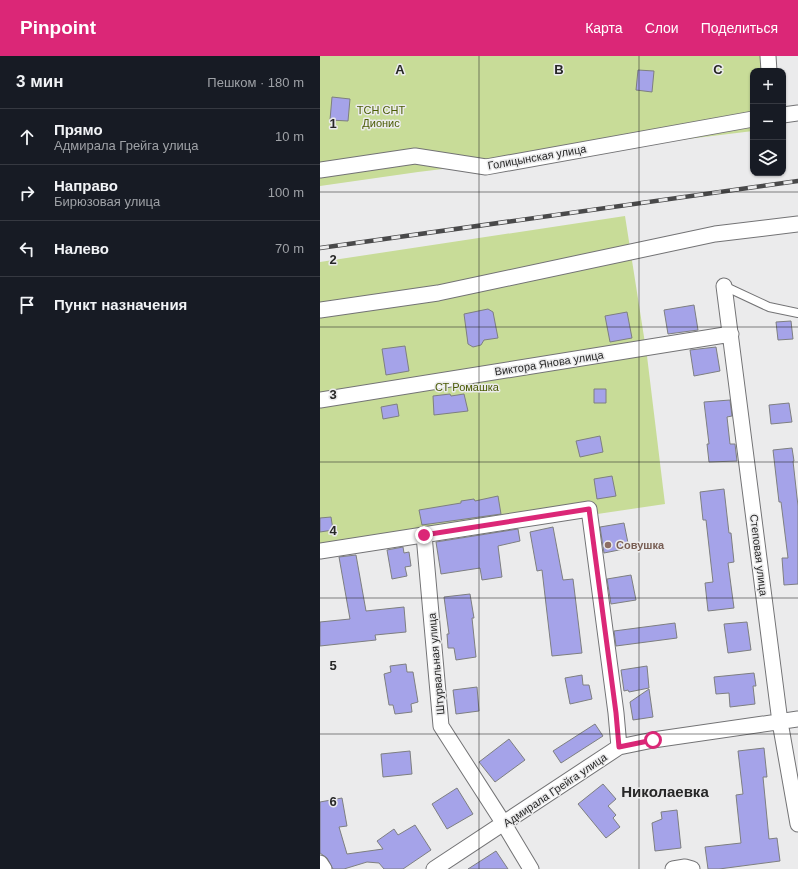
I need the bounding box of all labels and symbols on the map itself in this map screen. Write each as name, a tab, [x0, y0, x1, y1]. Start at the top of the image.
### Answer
text: A	[395, 62, 405, 77]
text: B	[554, 62, 564, 77]
text: C	[713, 62, 723, 77]
park label: ТСН СНТ Дионис	[357, 104, 405, 129]
text: 1	[329, 116, 337, 131]
street label: Голицынская улица	[487, 142, 588, 172]
text: 2	[329, 252, 337, 267]
street label: Виктора Янова улица	[494, 348, 605, 378]
park label: СТ Ромашка	[435, 381, 500, 393]
text: 3	[329, 387, 337, 402]
street label: Степовая улица	[748, 514, 770, 597]
text: 4	[329, 523, 337, 538]
route end	[415, 526, 433, 544]
place label: Совушка	[616, 539, 665, 551]
marker: Совушка	[603, 540, 613, 550]
street label: Штурвальная улица	[425, 612, 446, 715]
text: 5	[329, 658, 337, 673]
route start	[644, 731, 662, 749]
street label: Адмирала Грейга улица	[501, 750, 610, 829]
district label: Николаевка	[621, 783, 709, 800]
text: 6	[329, 794, 337, 809]

